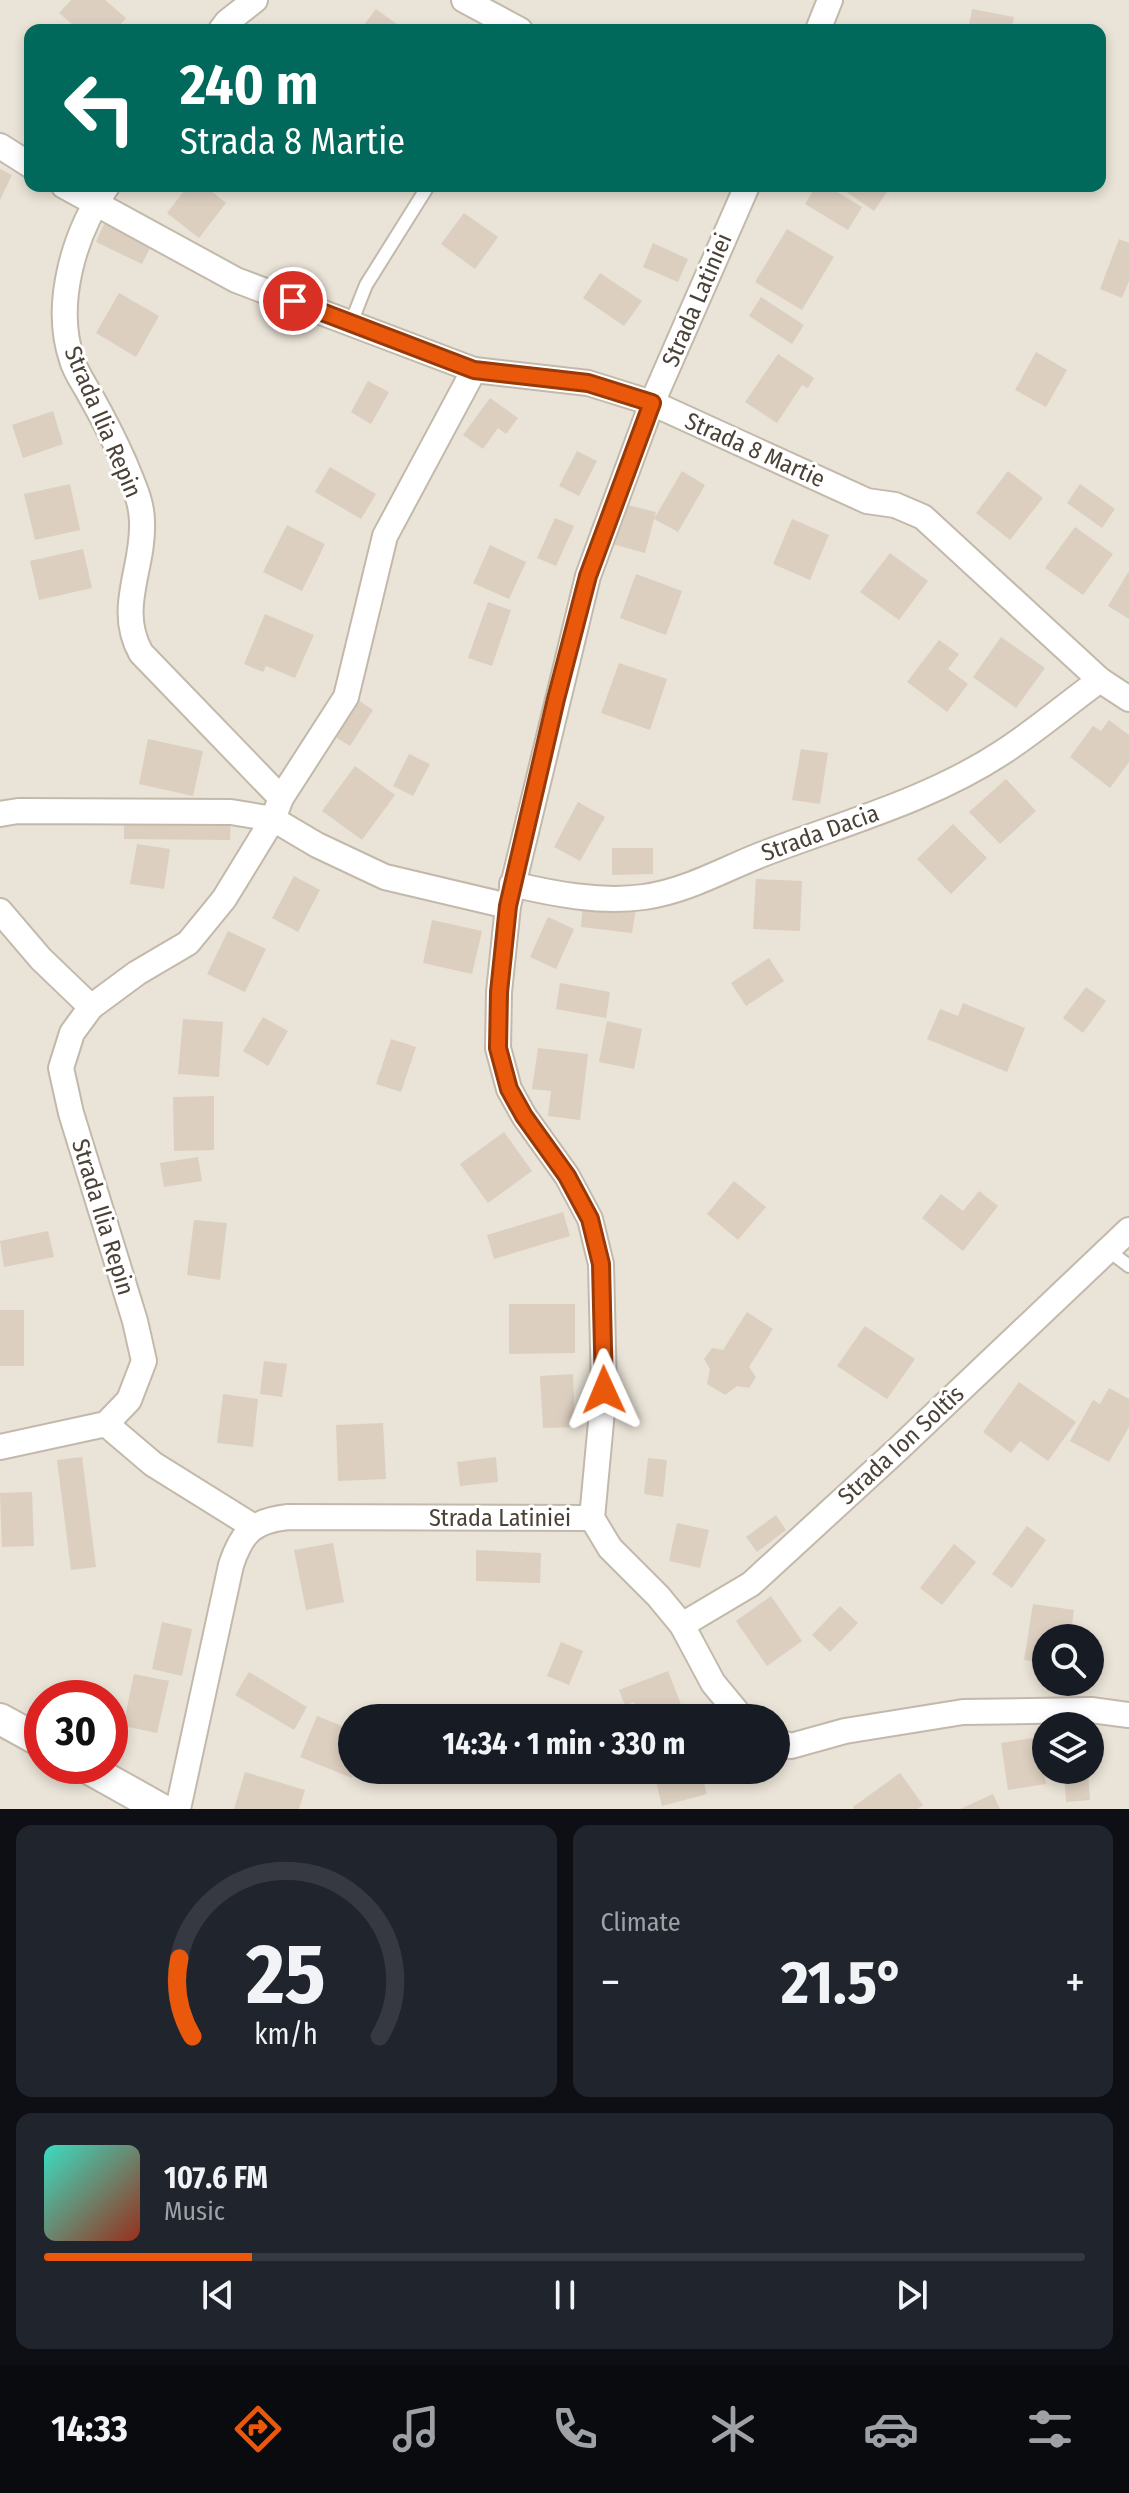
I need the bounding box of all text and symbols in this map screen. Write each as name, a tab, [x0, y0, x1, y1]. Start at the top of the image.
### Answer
text: 240 m	[180, 52, 319, 119]
icon: left	[48, 56, 152, 160]
text: Strada 8 Martie	[180, 120, 405, 164]
street label: Strada Latiniei	[656, 229, 738, 371]
pin	[259, 267, 327, 335]
icon: arrive	[271, 279, 315, 323]
street label: Strada Ilia Repin	[59, 342, 147, 502]
street label: Strada 8 Martie	[681, 407, 829, 493]
street label: Strada Dacia	[757, 799, 883, 867]
street label: Strada Ilia Repin	[66, 1136, 140, 1298]
position arrow	[562, 1348, 646, 1432]
street label: Strada Ion Soltîs	[832, 1380, 970, 1510]
street label: Strada Latiniei	[429, 1504, 571, 1532]
map controls	[1032, 1624, 1104, 1784]
button: search	[1032, 1624, 1104, 1696]
speed limit sign: 30	[24, 1680, 128, 1784]
button: layers	[1032, 1712, 1104, 1784]
text: 14:34 · 1 min · 330 m	[443, 1726, 685, 1762]
text: Climate	[601, 1907, 681, 1938]
text: 25	[246, 1925, 326, 2025]
text: 21.5°	[781, 1947, 904, 2019]
text: −	[601, 1956, 620, 2009]
text: +	[1065, 1956, 1085, 2009]
text: km/h	[254, 2017, 318, 2052]
text: 107.6 FM	[164, 2160, 268, 2196]
text: Music	[164, 2196, 225, 2227]
icon: previous	[196, 2273, 240, 2317]
icon: pause	[543, 2273, 587, 2317]
icon: next	[890, 2273, 934, 2317]
icon: directions	[230, 2401, 286, 2457]
icon: music	[388, 2401, 444, 2457]
icon: phone	[547, 2401, 603, 2457]
icon: climate	[705, 2401, 761, 2457]
icon: car	[863, 2401, 919, 2457]
icon: filters	[1022, 2401, 1078, 2457]
text: 14:33	[51, 2407, 128, 2451]

